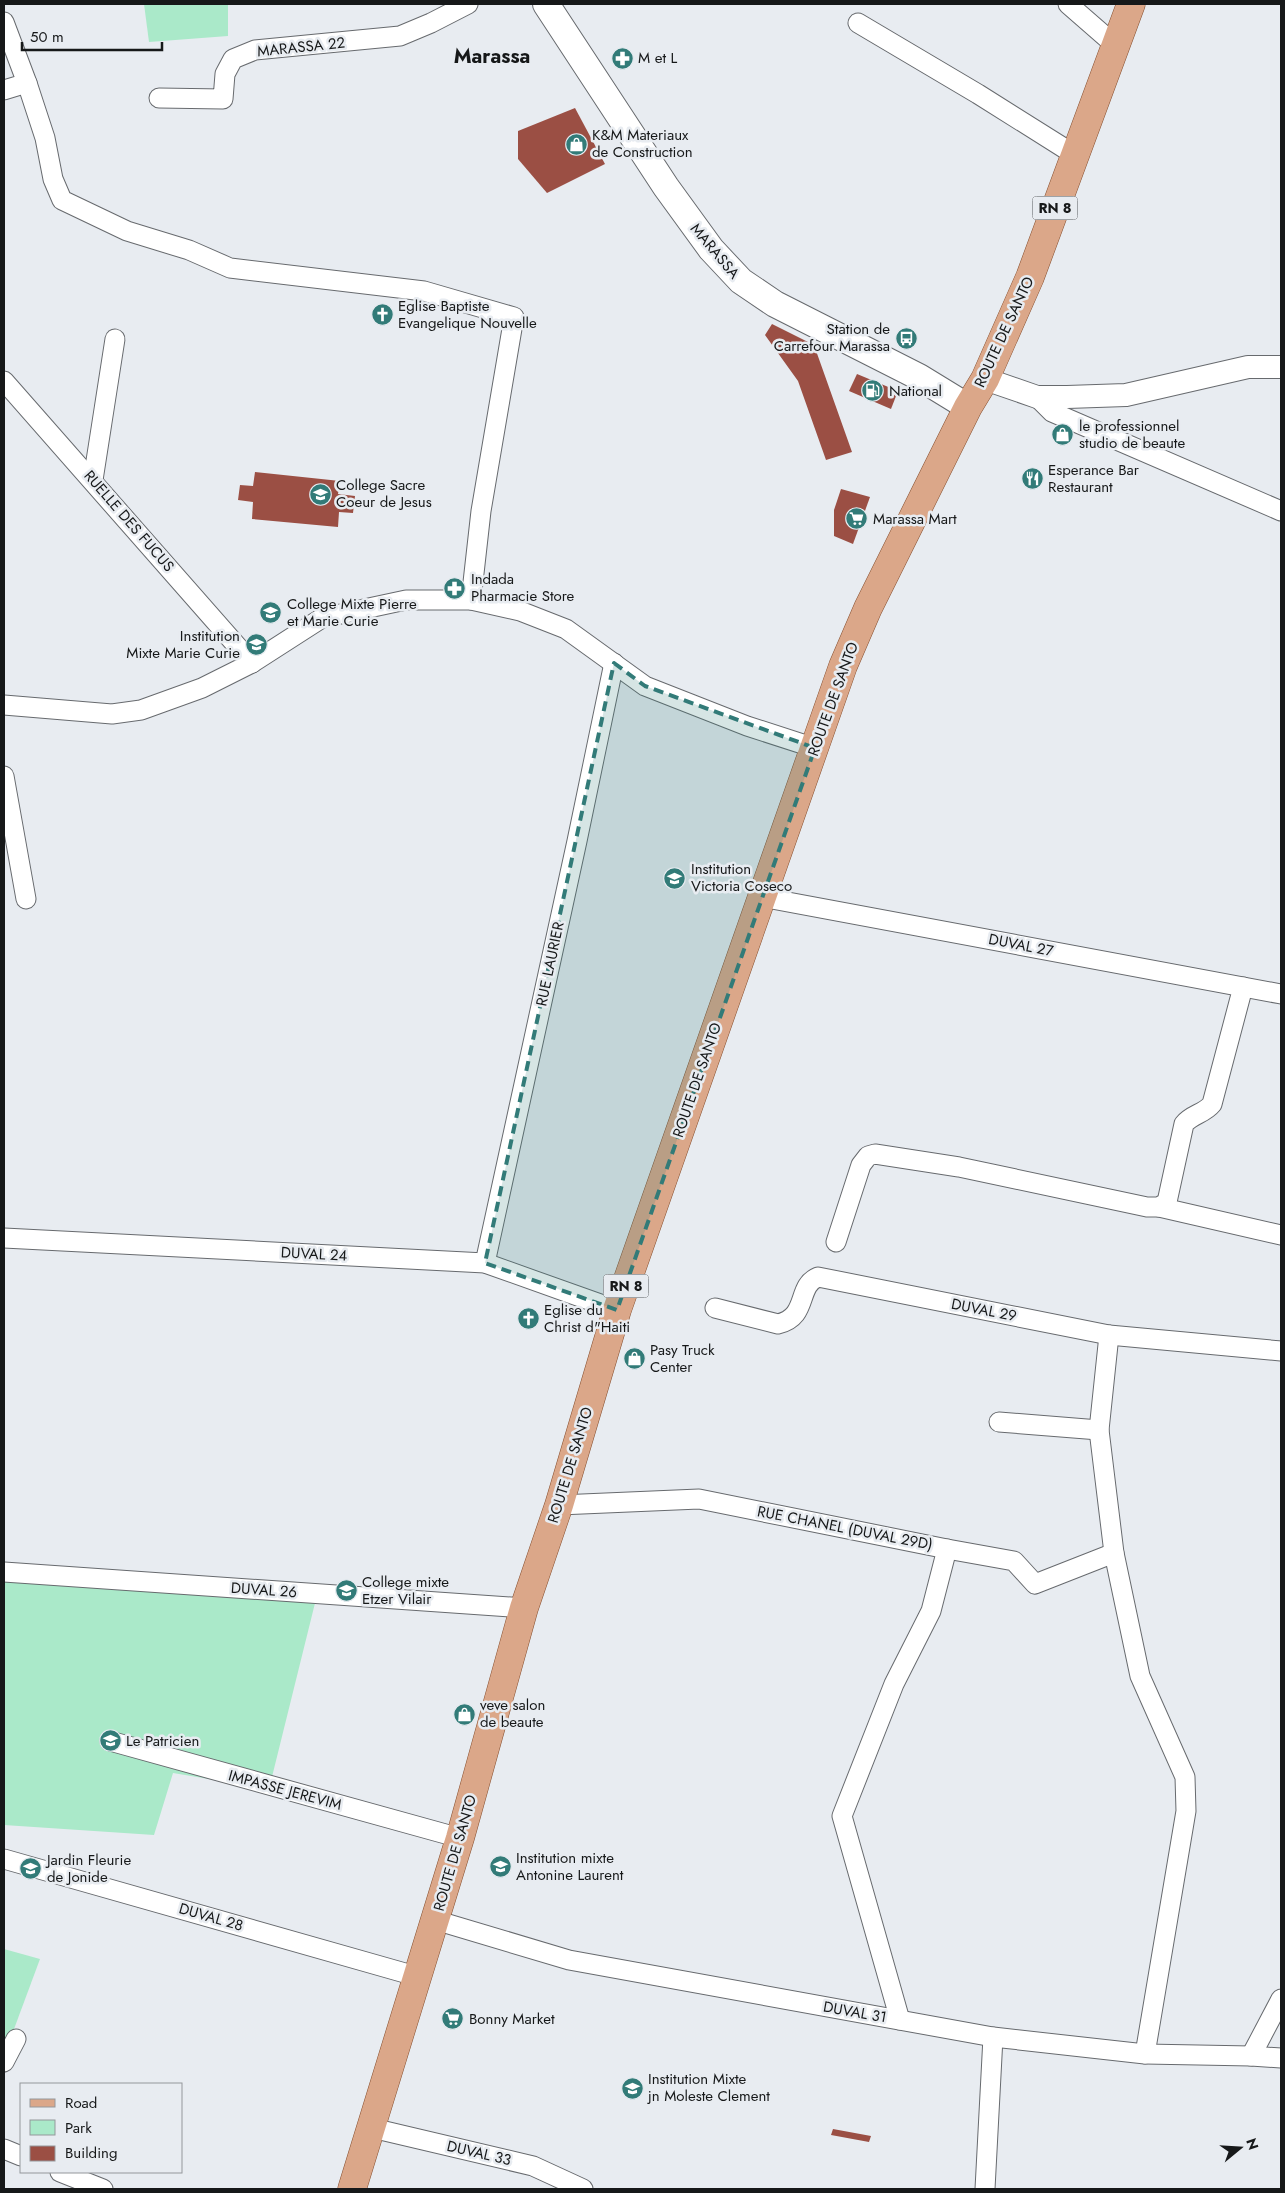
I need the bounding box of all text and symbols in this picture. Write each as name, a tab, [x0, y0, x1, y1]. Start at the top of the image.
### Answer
scale bar	[22, 20, 162, 52]
text: 50 m	[30, 26, 64, 48]
street label: MARASSA 22	[256, 31, 346, 63]
district label: Marassa	[454, 42, 530, 71]
pharmacy icon: M et L	[610, 46, 634, 70]
place label: M et L	[638, 47, 677, 69]
place label: K&M Materiaux de Construction	[592, 124, 693, 163]
shop icon: K&M Materiaux de Construction	[564, 132, 588, 156]
road number: RN 8	[1032, 197, 1078, 220]
street label: MARASSA	[685, 218, 745, 284]
street label: ROUTE DE SANTO	[969, 273, 1039, 391]
place label: Eglise Baptiste Evangelique Nouvelle	[398, 295, 537, 334]
church icon: Eglise Baptiste Evangelique Nouvelle	[370, 303, 394, 327]
place label: Station de Carrefour Marassa	[774, 318, 890, 357]
bus stop icon: Station de Carrefour Marassa	[894, 326, 918, 350]
fuel station icon: National	[861, 379, 885, 403]
place label: National	[889, 380, 942, 402]
place label: le professionnel studio de beaute	[1079, 415, 1185, 454]
shop icon: le professionnel studio de beaute	[1051, 423, 1075, 447]
place label: Esperance Bar Restaurant	[1048, 459, 1140, 498]
street label: RUELLE DES FUCUS	[79, 465, 179, 577]
restaurant icon: Esperance Bar Restaurant	[1020, 467, 1044, 491]
place label: College Sacre Coeur de Jesus	[336, 474, 432, 513]
school or university icon: College Sacre Coeur de Jesus	[308, 482, 332, 506]
supermarket icon: Marassa Mart	[845, 507, 869, 531]
place label: Marassa Mart	[873, 508, 957, 530]
place label: Indada Pharmacie Store	[471, 568, 575, 607]
pharmacy icon: Indada Pharmacie Store	[443, 576, 467, 600]
place label: College Mixte Pierre et Marie Curie	[287, 593, 417, 632]
school or university icon: College Mixte Pierre et Marie Curie	[259, 601, 283, 625]
place label: Institution Mixte Marie Curie	[126, 625, 240, 664]
school or university icon: Institution Mixte Marie Curie	[244, 633, 268, 657]
street label: ROUTE DE SANTO	[802, 639, 864, 759]
place label: Institution Victoria Coseco	[691, 858, 792, 897]
school or university icon: Institution Victoria Coseco	[663, 866, 687, 890]
street label: RUE LAURIER	[530, 919, 570, 1008]
street label: DUVAL 27	[987, 928, 1055, 962]
street label: ROUTE DE SANTO	[667, 1019, 727, 1140]
street label: DUVAL 24	[280, 1241, 348, 1267]
road number: RN 8	[604, 1274, 648, 1298]
street label: DUVAL 29	[949, 1293, 1019, 1327]
place label: Eglise du Christ d"Haiti	[544, 1299, 630, 1338]
church icon: Eglise du Christ d"Haiti	[516, 1307, 540, 1331]
place label: Pasy Truck Center	[650, 1339, 715, 1378]
shop icon: Pasy Truck Center	[622, 1347, 646, 1371]
street label: ROUTE DE SANTO	[542, 1404, 598, 1526]
street label: RUE CHANEL (DUVAL 29D)	[755, 1500, 935, 1556]
place label: College mixte Etzer Vilair	[362, 1571, 449, 1610]
street label: DUVAL 26	[230, 1577, 298, 1603]
school or university icon: College mixte Etzer Vilair	[334, 1579, 358, 1603]
place label: veve salon de beaute	[480, 1694, 545, 1733]
shop icon: veve salon de beaute	[452, 1702, 476, 1726]
school or university icon: Le Patricien	[98, 1729, 122, 1753]
place label: Le Patricien	[126, 1730, 199, 1752]
street label: IMPASSE JEREVIM	[226, 1764, 344, 1816]
street label: ROUTE DE SANTO	[428, 1792, 482, 1914]
place label: Institution mixte Antonine Laurent	[516, 1847, 624, 1886]
place label: Jardin Fleurie de Jonide	[45, 1849, 131, 1888]
school or university icon: Institution mixte Antonine Laurent	[488, 1855, 512, 1879]
school or university icon: Jardin Fleurie de Jonide	[19, 1857, 43, 1881]
street label: DUVAL 28	[176, 1897, 246, 1937]
street label: DUVAL 31	[822, 1996, 888, 2028]
supermarket icon: Bonny Market	[441, 2007, 465, 2031]
place label: Bonny Market	[469, 2008, 555, 2030]
place label: Institution Mixte jn Moleste Clement	[647, 2068, 770, 2107]
school or university icon: Institution Mixte jn Moleste Clement	[620, 2076, 644, 2100]
legend	[20, 2083, 182, 2173]
text: Road	[65, 2092, 97, 2114]
text: Park	[65, 2117, 92, 2139]
north arrow	[1215, 2123, 1265, 2173]
street label: DUVAL 33	[445, 2135, 513, 2171]
text: N	[1241, 2136, 1264, 2152]
text: Building	[65, 2142, 117, 2164]

